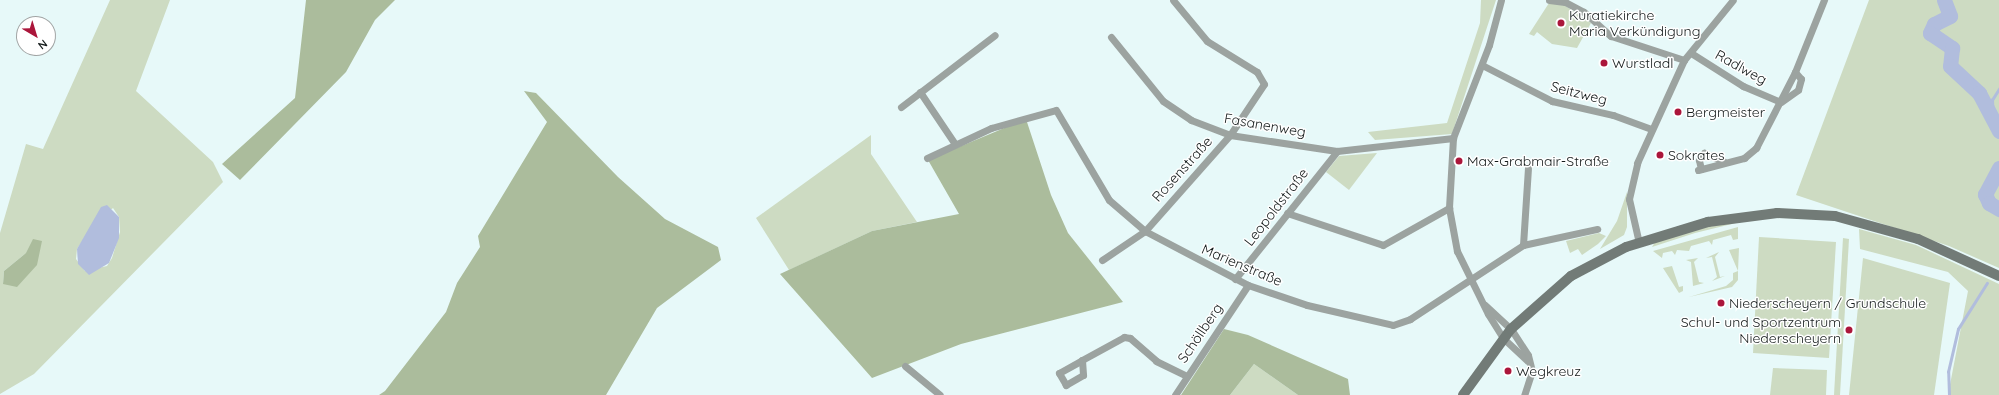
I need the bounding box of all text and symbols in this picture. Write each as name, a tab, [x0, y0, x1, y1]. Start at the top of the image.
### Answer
place label: Kuratiekirche Maria Verkündigung	[1569, 7, 1700, 40]
north arrow	[16, 16, 56, 56]
marker: Kuratiekirche Maria Verkündigung	[1556, 18, 1566, 28]
text: N	[35, 37, 50, 53]
street label: Radlweg	[1712, 46, 1770, 88]
place label: Wurstladl	[1612, 55, 1673, 71]
marker: Wurstladl	[1599, 58, 1609, 68]
street label: Seitzweg	[1549, 78, 1609, 108]
place label: Bergmeister	[1686, 104, 1765, 120]
marker: Bergmeister	[1673, 107, 1683, 117]
street label: Fasanenweg	[1223, 110, 1307, 140]
street label: Rosenstraße	[1148, 133, 1216, 205]
place label: Sokrates	[1668, 147, 1725, 163]
marker: Sokrates	[1655, 150, 1665, 160]
place label: Max-Grabmair-Straße	[1467, 153, 1609, 169]
marker: Max-Grabmair-Straße	[1454, 156, 1464, 166]
street label: Leopoldstraße	[1241, 165, 1311, 249]
street label: Marienstraße	[1199, 240, 1285, 290]
place label: Niederscheyern / Grundschule	[1729, 295, 1926, 311]
marker: Niederscheyern / Grundschule	[1716, 298, 1726, 308]
street label: Schöllberg	[1174, 300, 1226, 366]
place label: Schul- und Sportzentrum Niederscheyern	[1681, 314, 1841, 346]
marker: Schul- und Sportzentrum Niederscheyern	[1844, 325, 1854, 335]
place label: Wegkreuz	[1516, 363, 1581, 379]
marker: Wegkreuz	[1503, 366, 1513, 376]

